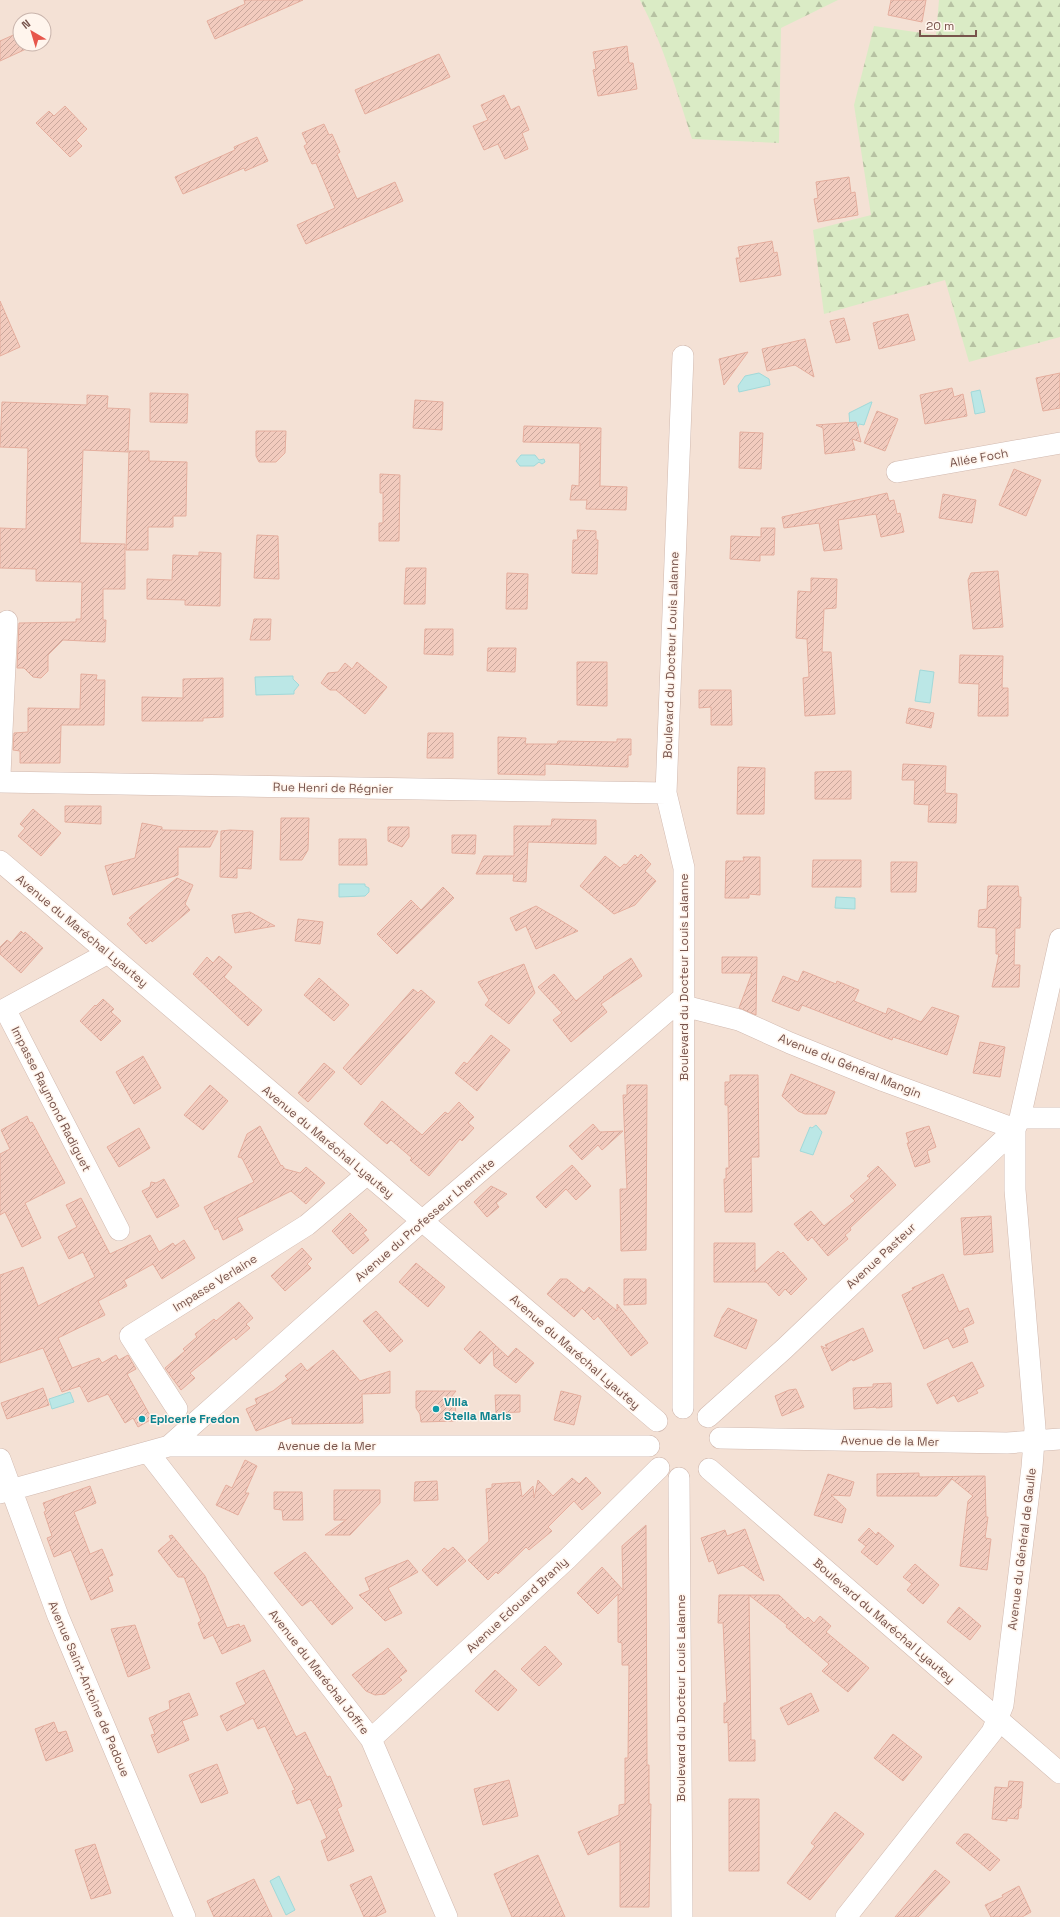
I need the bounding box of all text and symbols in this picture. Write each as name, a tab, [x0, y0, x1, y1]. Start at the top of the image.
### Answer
north arrow	[12, 12, 52, 52]
scale bar	[920, 12, 976, 38]
text: N	[19, 16, 33, 32]
text: 20 m	[926, 18, 954, 34]
street label: Allée Foch	[949, 445, 1009, 471]
street label: Boulevard du Docteur Louis Lalanne	[659, 551, 683, 759]
street label: Rue Henri de Régnier	[273, 779, 394, 797]
street label: Avenue du Maréchal Lyautey	[13, 871, 151, 991]
street label: Boulevard du Docteur Louis Lalanne	[676, 873, 692, 1081]
street label: Impasse Raymond Radiguet	[7, 1024, 95, 1174]
street label: Avenue du Général Mangin	[776, 1030, 924, 1102]
street label: Avenue du Maréchal Lyautey	[259, 1082, 397, 1202]
street label: Avenue du Professeur Lhermite	[352, 1155, 498, 1285]
street label: Avenue Pasteur	[843, 1219, 920, 1292]
street label: Impasse Verlaine	[170, 1251, 260, 1315]
street label: Avenue du Maréchal Lyautey	[507, 1291, 643, 1413]
place label: Villa Stella Maris	[444, 1394, 512, 1424]
marker: Villa Stella Maris	[431, 1404, 441, 1414]
place label: Epicerie Fredon	[150, 1411, 240, 1427]
marker: Epicerie Fredon	[137, 1414, 147, 1424]
street label: Avenue de la Mer	[841, 1432, 940, 1450]
street label: Avenue de la Mer	[278, 1438, 377, 1454]
street label: Avenue du Général de Gaulle	[1004, 1467, 1040, 1631]
street label: Avenue Edouard Branly	[463, 1554, 571, 1656]
street label: Boulevard du Maréchal Lyautey	[810, 1555, 958, 1687]
street label: Boulevard du Docteur Louis Lalanne	[673, 1594, 689, 1802]
street label: Avenue Saint-Antoine de Padoue	[45, 1599, 133, 1779]
street label: Avenue du Maréchal Joffre	[265, 1606, 373, 1738]

